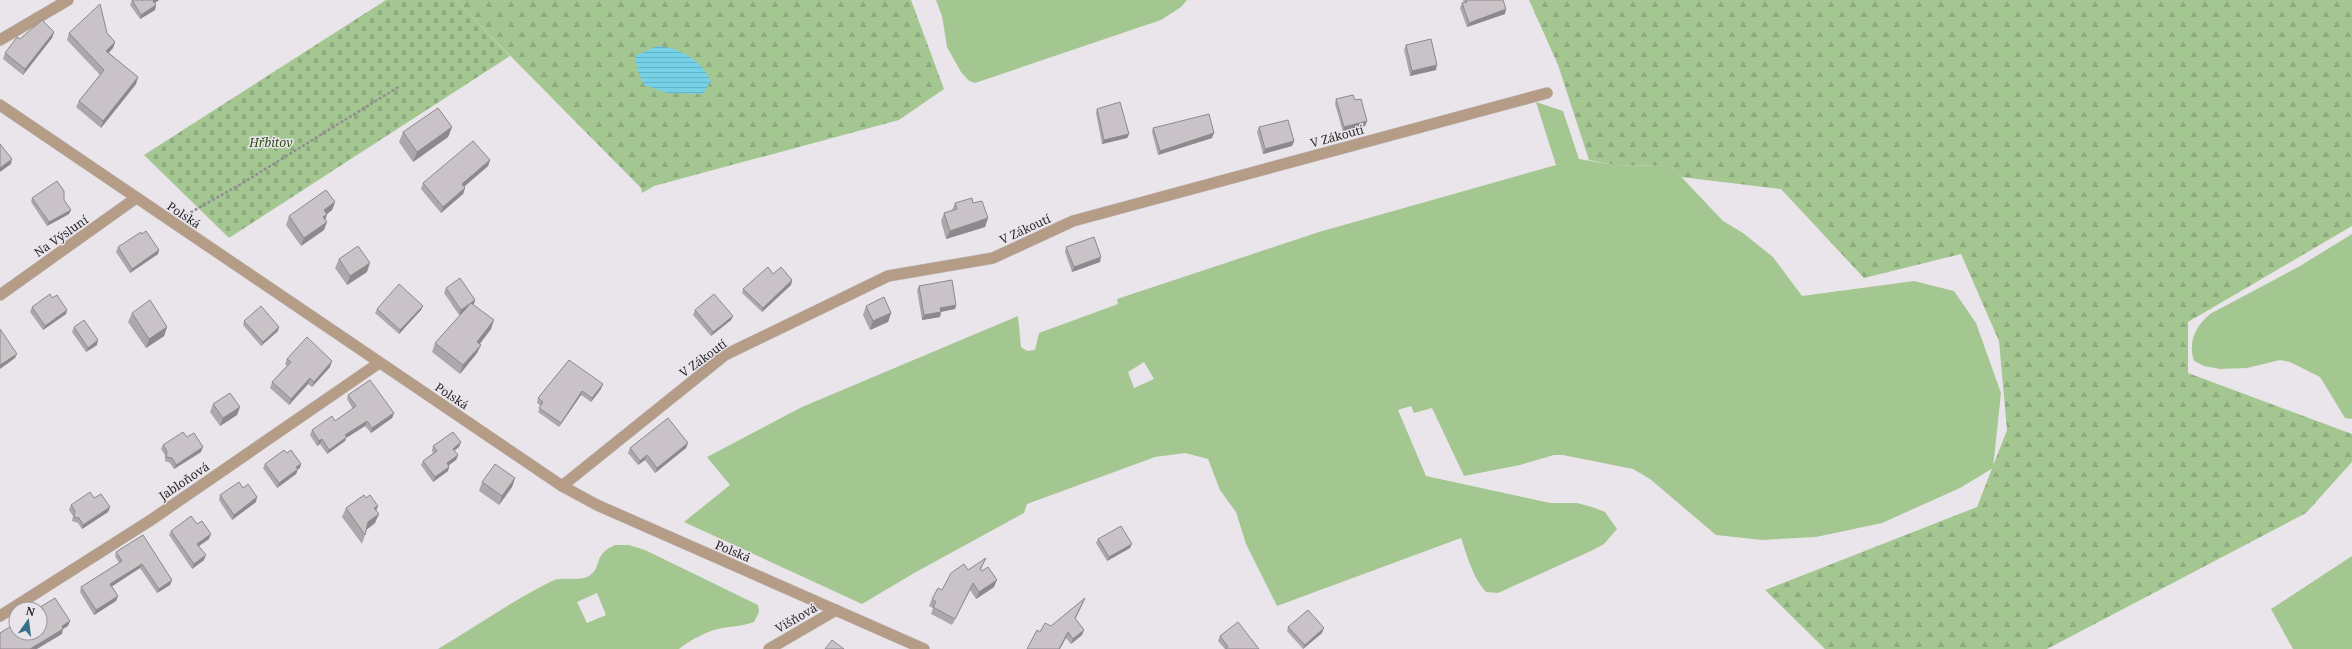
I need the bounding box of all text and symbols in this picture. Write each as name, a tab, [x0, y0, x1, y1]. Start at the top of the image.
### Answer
street label: V Zákoutí	[1308, 121, 1366, 151]
park label: Hřbitov	[248, 134, 293, 151]
street label: Polská	[164, 198, 204, 233]
street label: V Zákoutí	[997, 210, 1053, 248]
street label: Na Výsluní	[31, 211, 91, 261]
street label: V Zákoutí	[676, 335, 730, 381]
street label: Polská	[432, 379, 472, 414]
street label: Jabloňová	[155, 458, 213, 505]
street label: Polská	[713, 536, 754, 566]
street label: Višňová	[772, 599, 820, 637]
north arrow	[8, 601, 48, 641]
text: N	[25, 602, 37, 619]

